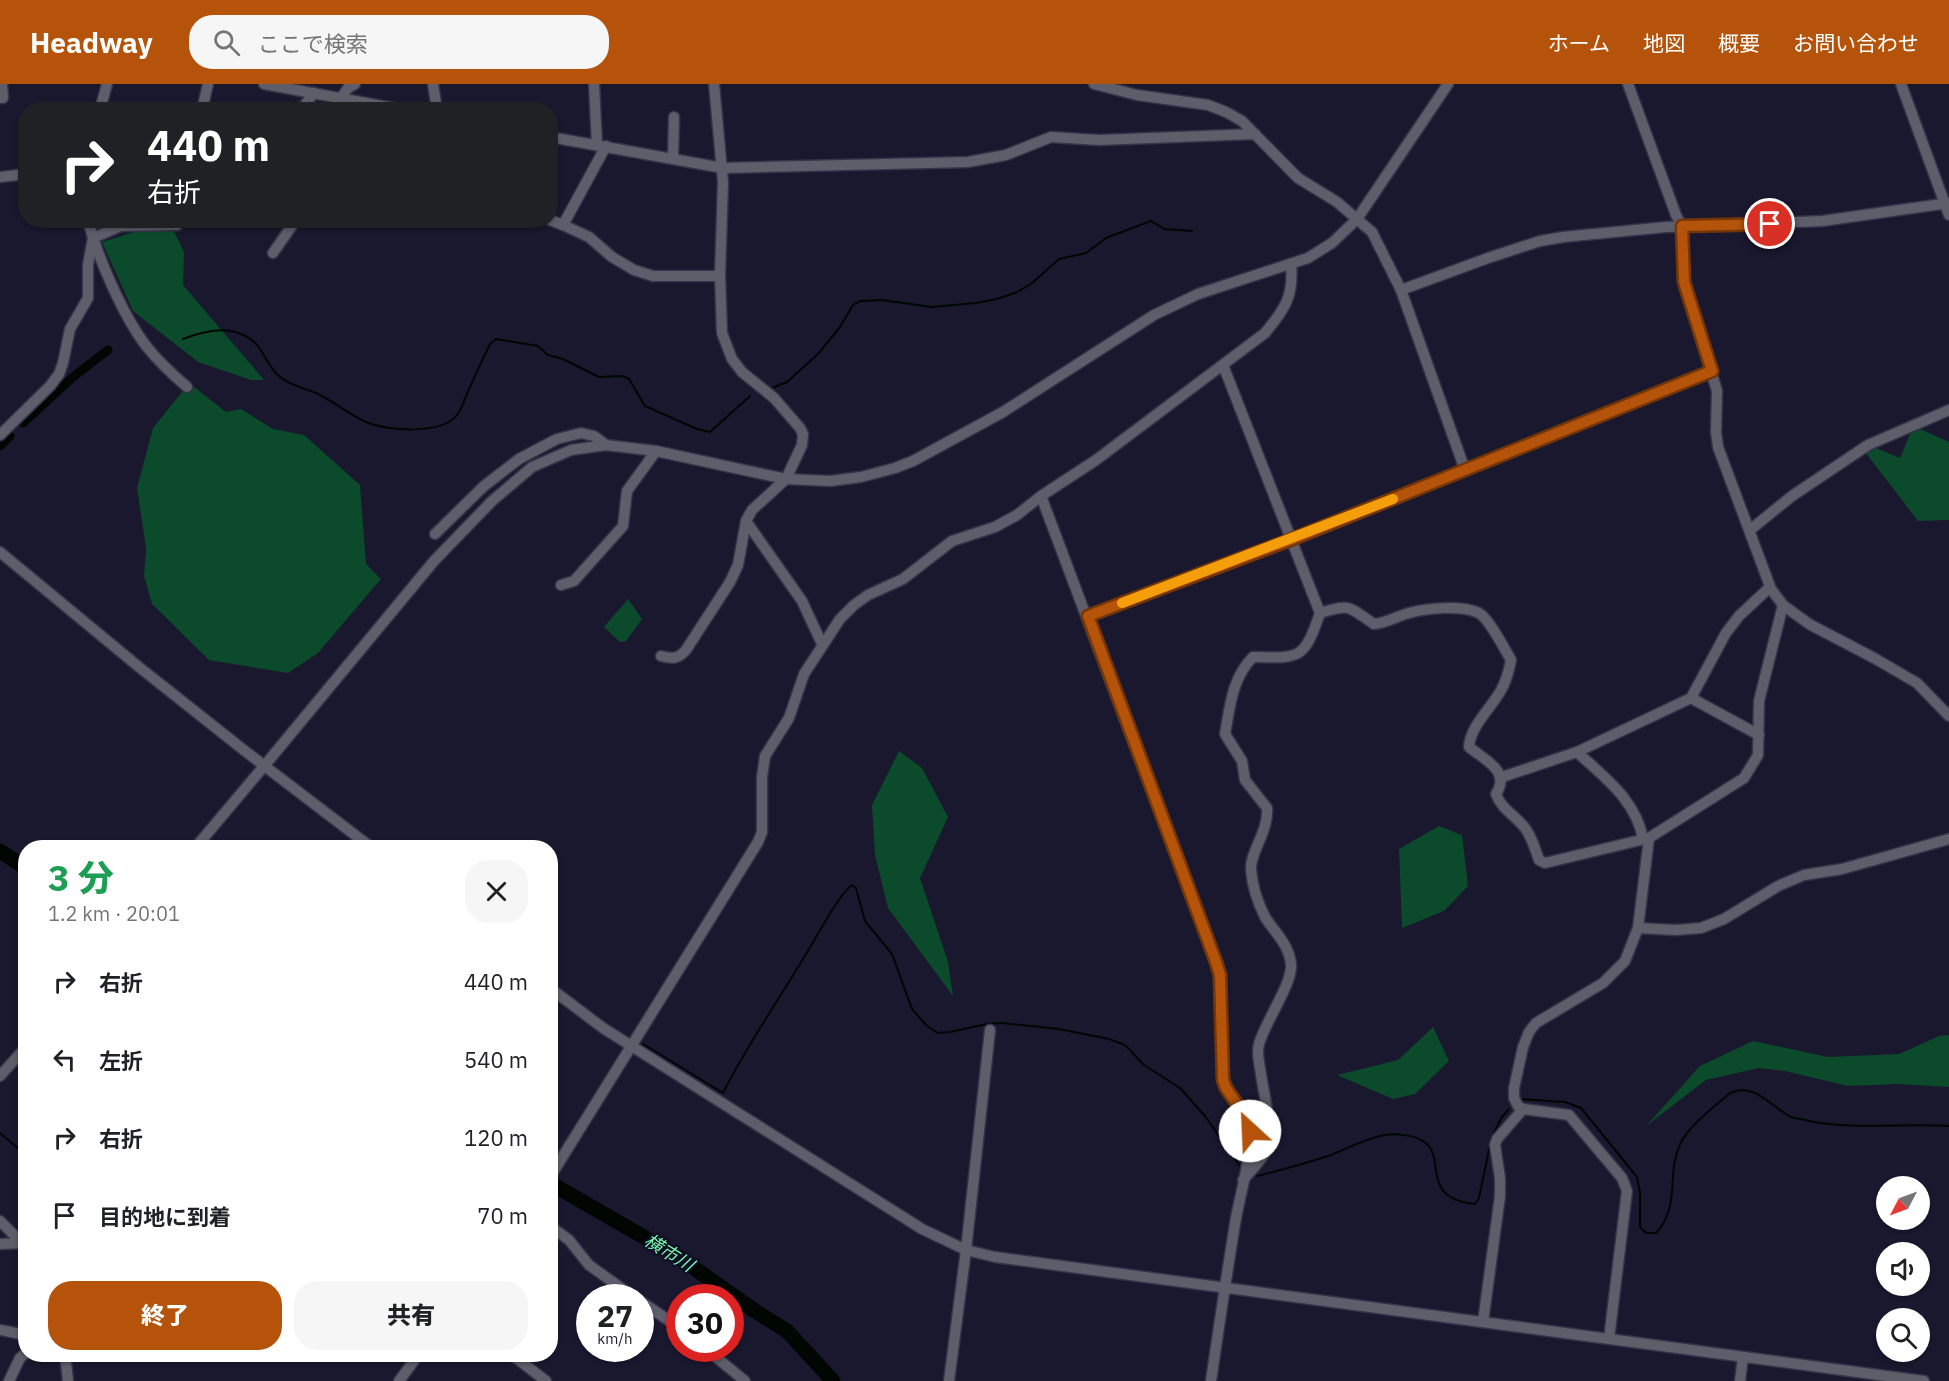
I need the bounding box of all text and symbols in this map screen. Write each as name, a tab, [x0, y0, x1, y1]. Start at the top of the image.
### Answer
search box	[189, 15, 609, 69]
text: Headway	[30, 24, 153, 61]
icon: search	[210, 26, 243, 59]
text: ここで検索	[258, 29, 368, 58]
text: ホーム	[1548, 29, 1610, 57]
text: 地図	[1643, 29, 1685, 57]
text: 概要	[1718, 29, 1760, 57]
text: お問い合わせ	[1793, 29, 1919, 57]
text: 440 m	[147, 118, 270, 173]
icon: right	[48, 126, 126, 204]
text: 右折	[147, 174, 201, 209]
pin	[1744, 198, 1795, 249]
icon: arrive	[1753, 207, 1786, 240]
text: 3 分	[48, 854, 114, 901]
button: close	[465, 860, 528, 923]
text: 1.2 km · 20:01	[48, 900, 180, 927]
icon: right	[48, 965, 81, 998]
text: 440 m	[464, 967, 528, 996]
text: 右折	[99, 968, 143, 997]
icon: left	[48, 1043, 81, 1076]
text: 540 m	[464, 1045, 528, 1074]
text: 左折	[99, 1046, 143, 1075]
position arrow	[1218, 1099, 1282, 1163]
icon: right	[48, 1121, 81, 1154]
text: 120 m	[464, 1123, 528, 1152]
text: 右折	[99, 1124, 143, 1153]
north arrow	[1876, 1176, 1930, 1230]
map controls	[1876, 1176, 1930, 1362]
icon: arrive	[48, 1199, 81, 1232]
text: 70 m	[477, 1201, 528, 1230]
text: 目的地に到着	[99, 1202, 231, 1231]
water label: 横市川	[640, 1229, 700, 1278]
button: sound	[1876, 1242, 1930, 1296]
button: 終了	[48, 1281, 282, 1350]
button: 共有	[294, 1281, 528, 1350]
speed limit sign: 30	[666, 1284, 744, 1362]
text: 27	[597, 1296, 633, 1335]
button: search	[1876, 1308, 1930, 1362]
text: km/h	[597, 1329, 633, 1348]

